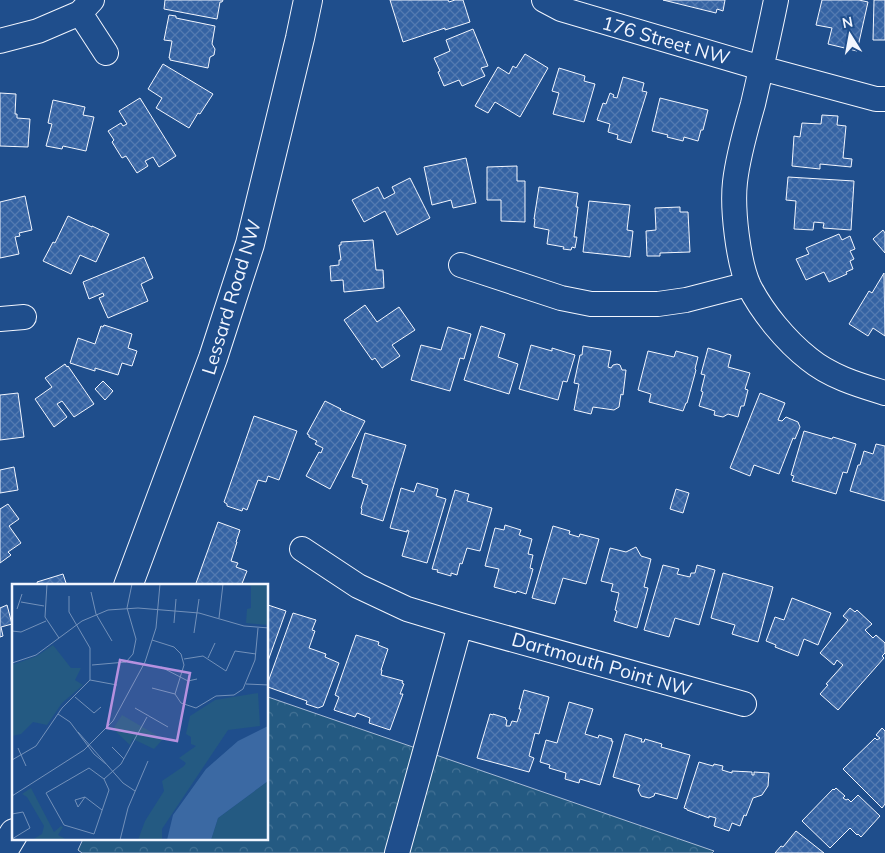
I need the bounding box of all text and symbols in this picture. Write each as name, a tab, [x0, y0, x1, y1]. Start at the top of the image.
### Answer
street label: 176 Street NW	[599, 10, 733, 70]
north arrow	[825, 10, 875, 60]
text: N	[841, 12, 854, 32]
street label: Lessard Road NW	[196, 217, 266, 377]
inset map	[12, 584, 269, 840]
street label: Dartmouth Point NW	[509, 627, 695, 701]

